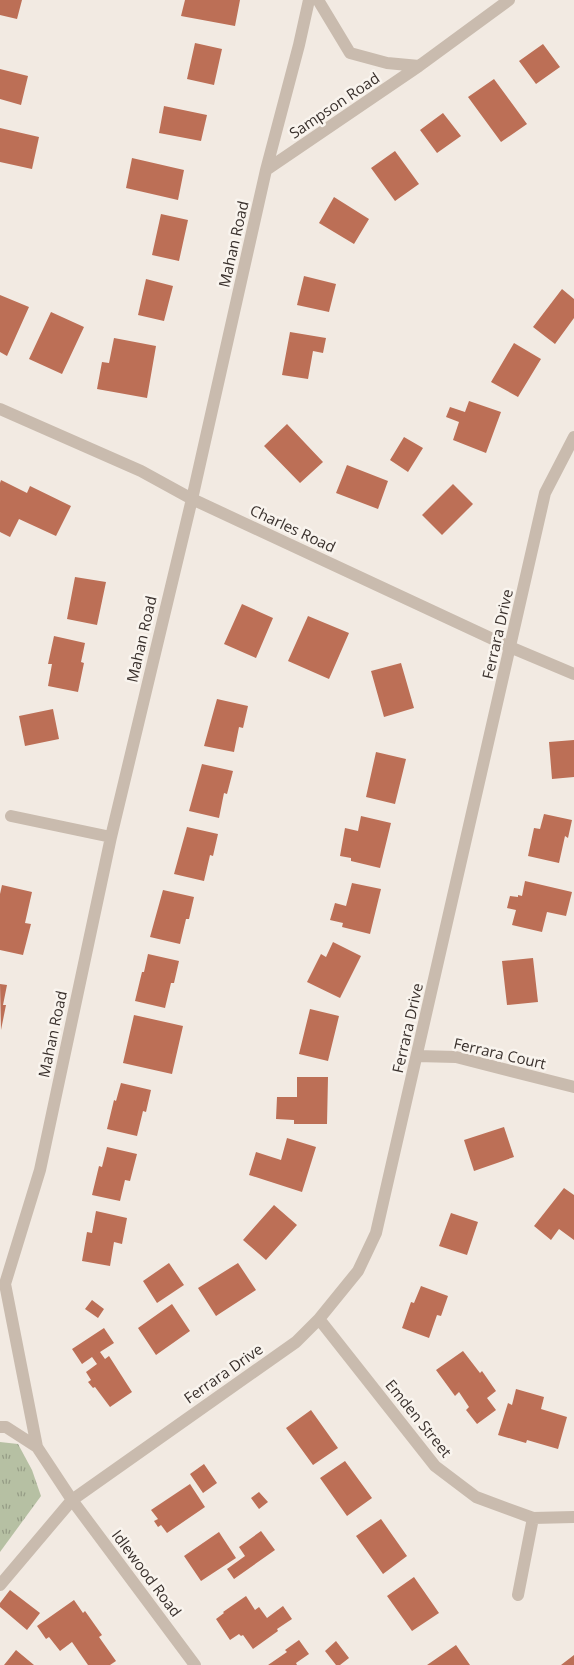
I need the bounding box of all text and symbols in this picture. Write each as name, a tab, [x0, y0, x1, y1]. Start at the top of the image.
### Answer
street label: Sampson Road	[285, 67, 383, 143]
street label: Mahan Road	[213, 199, 253, 289]
street label: Charles Road	[247, 499, 339, 557]
street label: Ferrara Drive	[477, 587, 517, 681]
street label: Mahan Road	[121, 594, 161, 684]
street label: Ferrara Drive	[387, 981, 427, 1075]
street label: Mahan Road	[33, 989, 71, 1079]
street label: Ferrara Court	[452, 1033, 548, 1073]
street label: Ferrara Drive	[180, 1338, 266, 1408]
street label: Emden Street	[381, 1375, 457, 1461]
street label: Idlewood Road	[108, 1525, 186, 1621]

